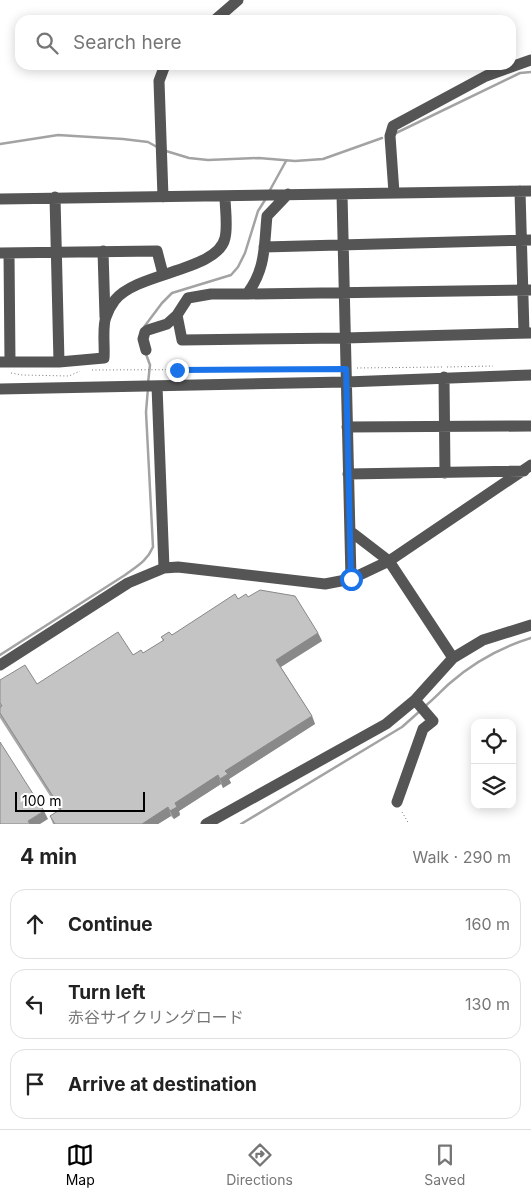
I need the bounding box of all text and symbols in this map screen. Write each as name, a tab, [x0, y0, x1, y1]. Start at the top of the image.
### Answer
search box	[15, 15, 516, 70]
icon: search	[33, 29, 61, 57]
text: Search here	[73, 31, 182, 54]
route end	[166, 359, 189, 382]
route start	[340, 568, 363, 591]
map controls	[471, 719, 516, 809]
button: locate	[471, 719, 516, 764]
button: layers	[471, 764, 516, 809]
scale bar	[15, 789, 145, 812]
text: 100 m	[22, 792, 62, 809]
text: 4 min	[20, 844, 77, 869]
text: Walk · 290 m	[413, 847, 511, 867]
icon: ahead	[21, 910, 49, 938]
text: Continue	[68, 913, 153, 936]
text: 160 m	[465, 914, 510, 934]
text: Turn left	[68, 981, 146, 1004]
icon: left	[21, 990, 49, 1018]
text: 130 m	[465, 994, 510, 1014]
text: 赤谷サイクリングロード	[68, 1007, 244, 1027]
icon: arrive	[21, 1070, 49, 1098]
text: Arrive at destination	[68, 1073, 257, 1096]
tab: Map	[66, 1141, 95, 1188]
tab: Directions	[226, 1141, 293, 1188]
tab: Saved	[424, 1141, 465, 1188]

